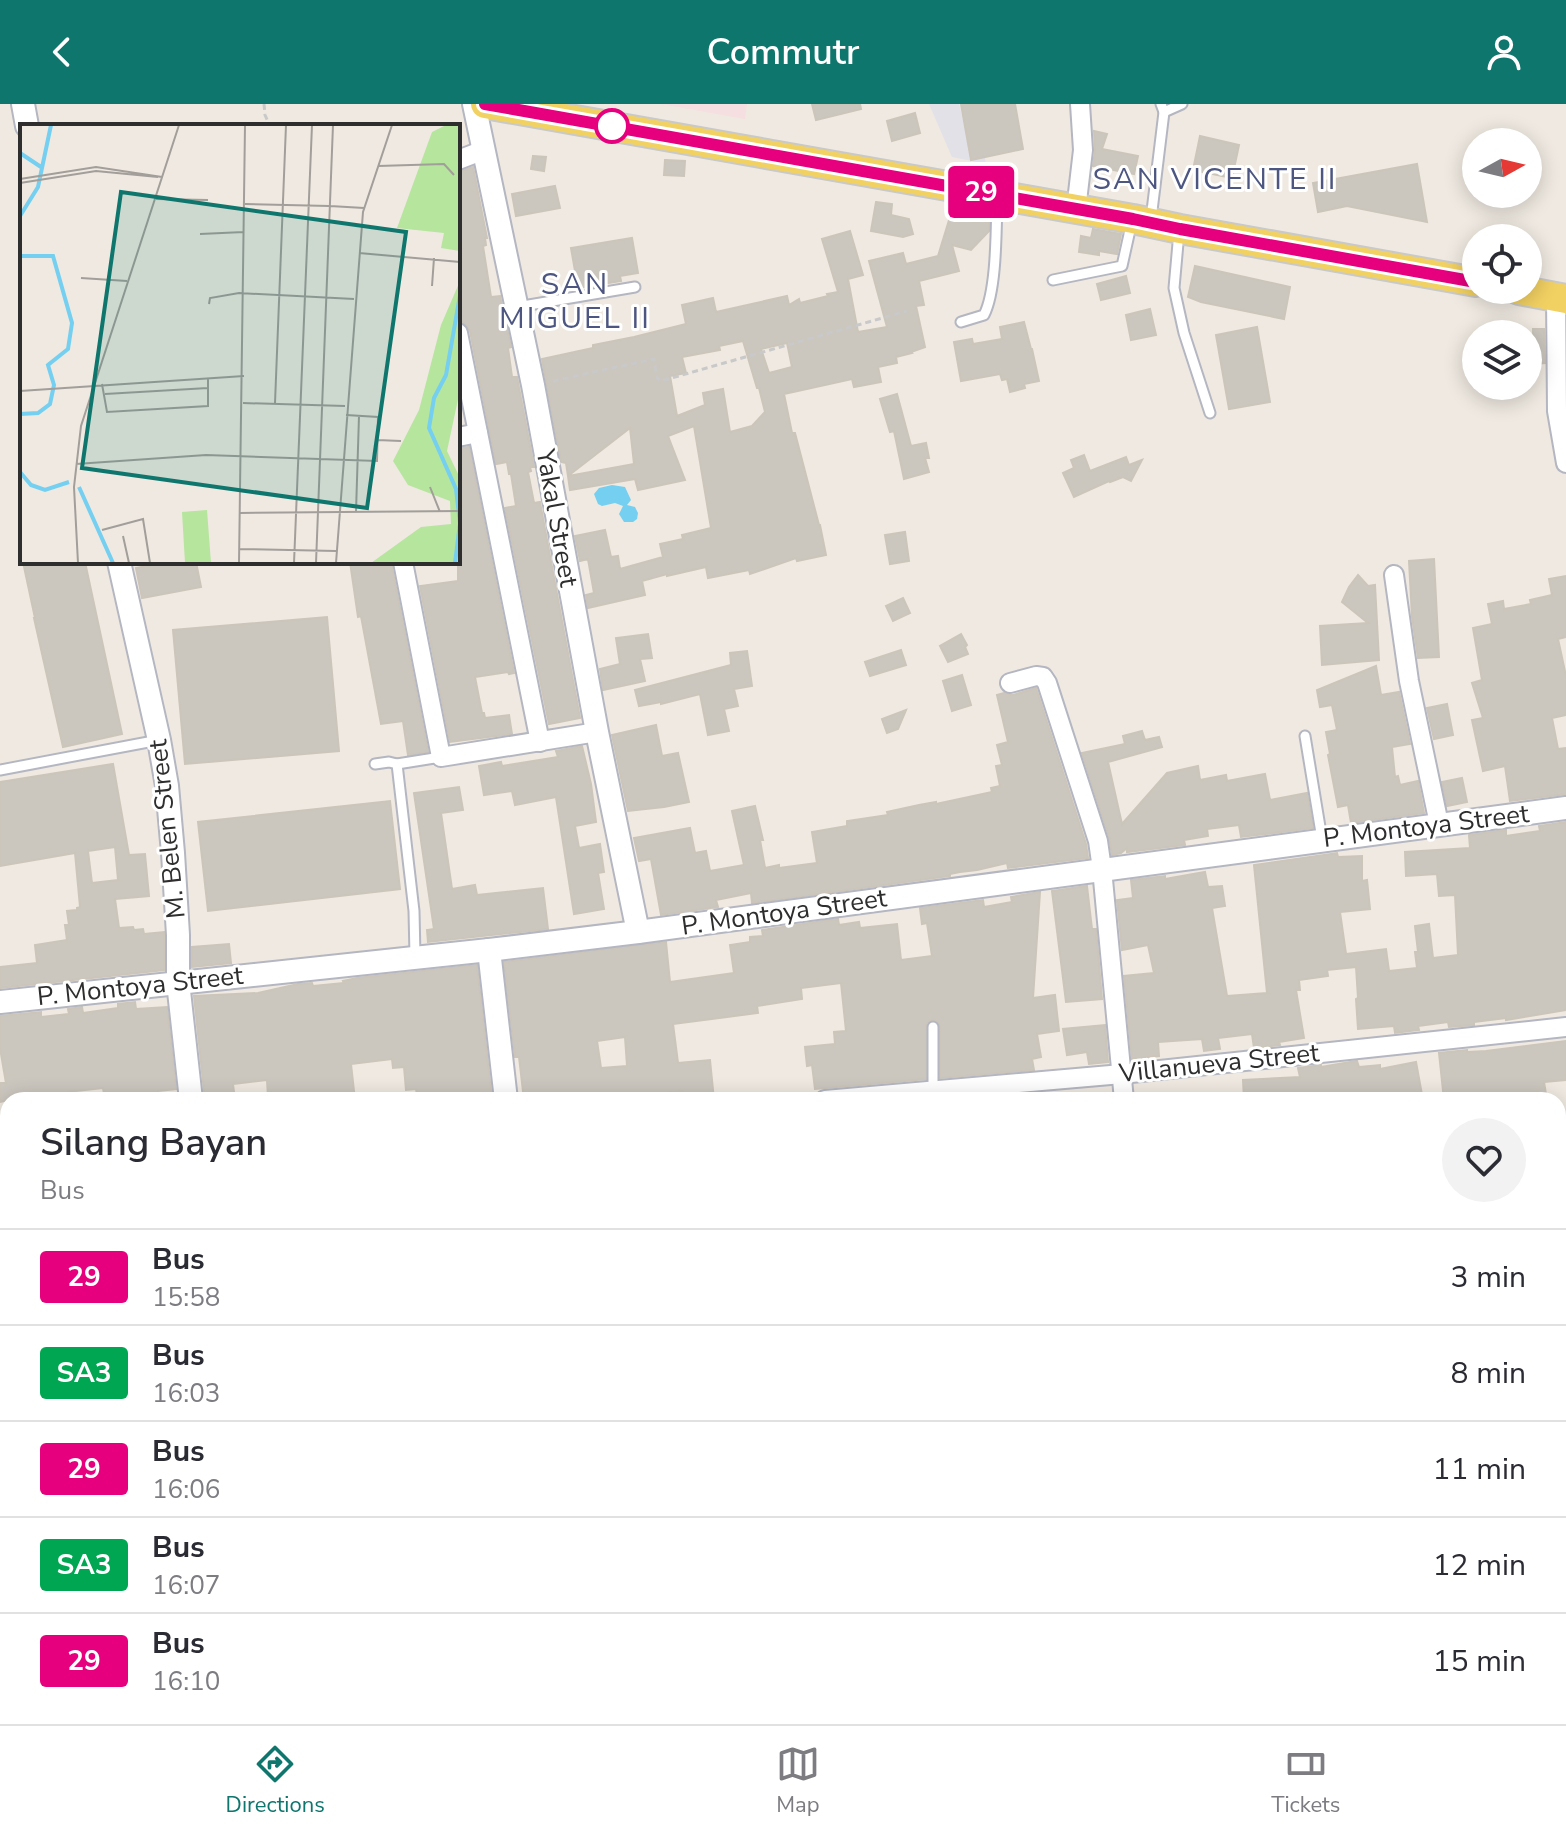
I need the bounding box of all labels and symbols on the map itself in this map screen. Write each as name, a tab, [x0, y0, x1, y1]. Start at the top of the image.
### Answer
unlabelled marker	[595, 109, 629, 143]
inset map	[20, 124, 460, 564]
north arrow	[1462, 128, 1542, 208]
district label: SAN VICENTE II	[1092, 159, 1338, 200]
line badge: 29	[945, 166, 1017, 218]
district label: SAN MIGUEL II	[499, 264, 651, 339]
street label: Yakal Street	[528, 445, 586, 590]
street label: M. Belen Street	[140, 737, 194, 920]
street label: P. Montoya Street	[1321, 796, 1532, 856]
street label: P. Montoya Street	[679, 880, 890, 944]
street label: P. Montoya Street	[35, 958, 246, 1014]
street label: Villanueva Street	[1116, 1035, 1322, 1091]

